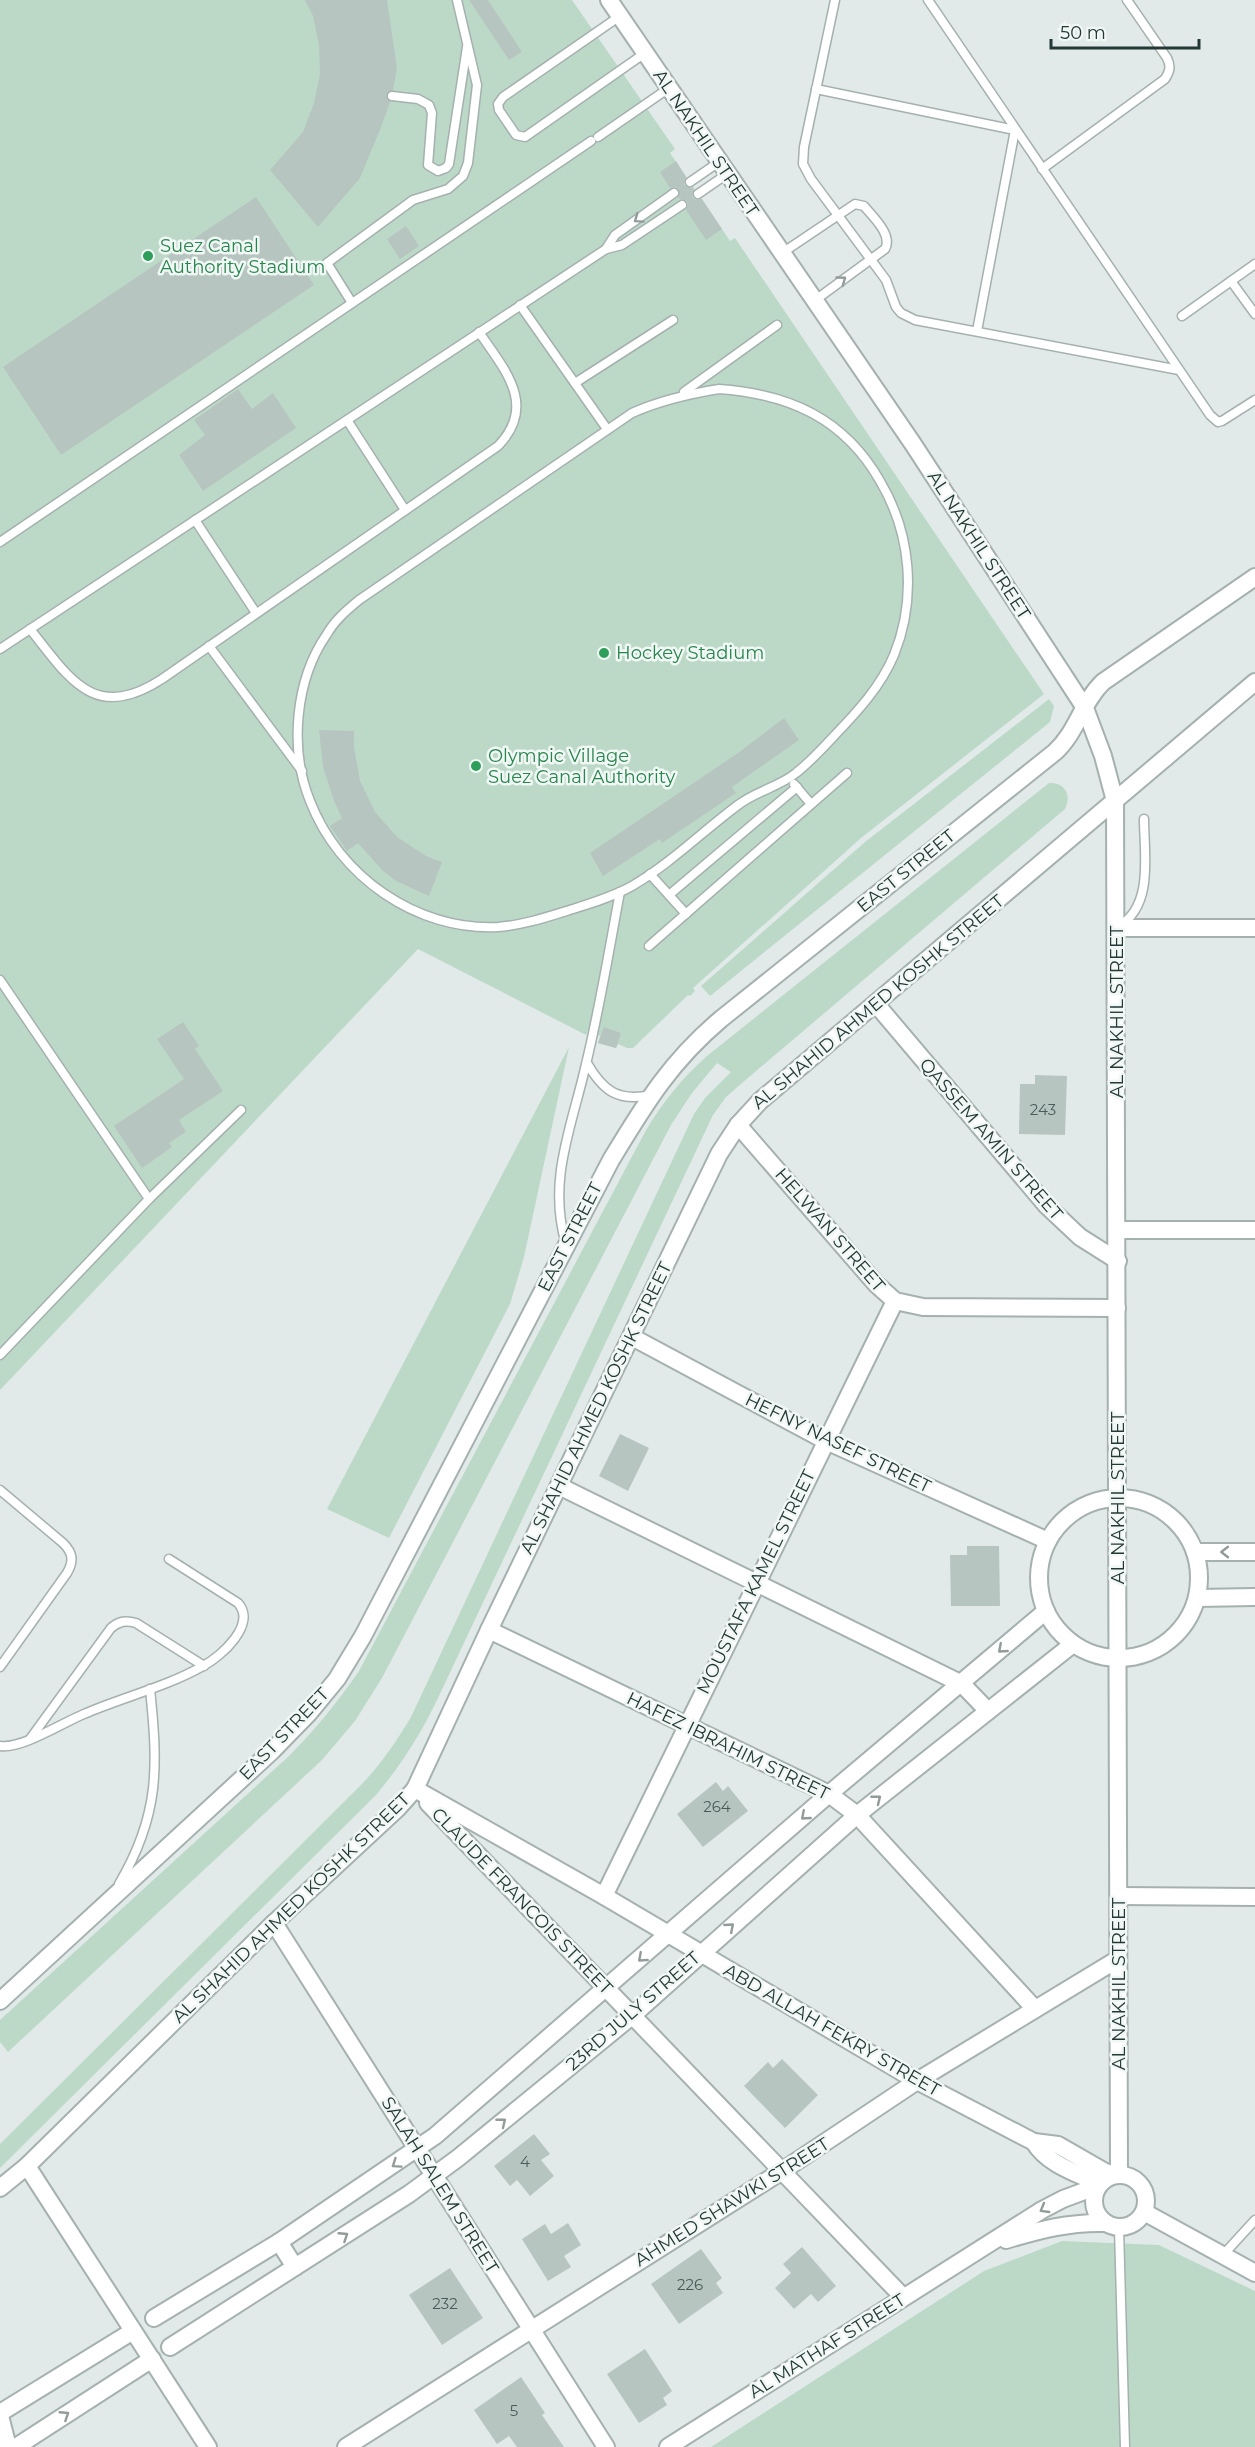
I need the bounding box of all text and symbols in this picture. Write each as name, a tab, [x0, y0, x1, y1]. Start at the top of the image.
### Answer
scale bar	[1051, 12, 1200, 50]
text: 50 m	[1060, 22, 1106, 44]
street label: AL NAKHIL STREET	[649, 65, 764, 221]
one-way arrow	[633, 212, 644, 223]
place label: Suez Canal Authority Stadium	[160, 235, 325, 278]
marker: Suez Canal Authority Stadium	[141, 249, 155, 263]
one-way arrow	[836, 276, 847, 287]
street label: AL NAKHIL STREET	[923, 467, 1036, 624]
place label: Hockey Stadium	[616, 642, 764, 664]
marker: Hockey Stadium	[597, 646, 611, 660]
place label: Olympic Village Suez Canal Authority	[488, 745, 675, 788]
marker: Olympic Village Suez Canal Authority	[469, 759, 483, 773]
street label: EAST STREET	[853, 824, 960, 917]
street label: AL SHAHID AHMED KOSHK STREET	[748, 890, 1009, 1114]
street label: AL NAKHIL STREET	[1106, 925, 1128, 1098]
street label: QASSEM AMIN STREET	[915, 1053, 1068, 1225]
house number: 243	[1030, 1100, 1056, 1119]
street label: HELWAN STREET	[770, 1164, 890, 1297]
street label: EAST STREET	[533, 1178, 607, 1295]
street label: AL SHAHID AHMED KOSHK STREET	[516, 1258, 677, 1557]
street label: HEFNY NASEF STREET	[742, 1388, 935, 1498]
street label: AL NAKHIL STREET	[1107, 1411, 1129, 1584]
street label: MOUSTAFA KAMEL STREET	[692, 1466, 820, 1698]
one-way arrow	[1221, 1546, 1230, 1558]
one-way arrow	[998, 1642, 1009, 1653]
street label: EAST STREET	[235, 1683, 334, 1785]
street label: HAFEZ IBRAHIM STREET	[623, 1687, 834, 1805]
street label: AL SHAHID AHMED KOSHK STREET	[168, 1788, 415, 2028]
one-way arrow	[871, 1796, 882, 1807]
house number: 264	[703, 1797, 731, 1816]
street label: CLAUDE FRANCOIS STREET	[427, 1803, 618, 1999]
one-way arrow	[801, 1808, 812, 1819]
street label: AL NAKHIL STREET	[1108, 1897, 1130, 2070]
one-way arrow	[723, 1923, 734, 1934]
street label: 23RD JULY STREET	[562, 1946, 705, 2075]
one-way arrow	[638, 1951, 649, 1962]
street label: ABD ALLAH FEKRY STREET	[720, 1959, 945, 2101]
street label: SALAH SALEM STREET	[377, 2093, 504, 2278]
one-way arrow	[495, 2118, 506, 2129]
street label: AHMED SHAWKI STREET	[630, 2133, 834, 2271]
house number: 4	[520, 2152, 530, 2171]
one-way arrow	[392, 2157, 403, 2168]
one-way arrow	[1040, 2202, 1050, 2213]
one-way arrow	[338, 2231, 348, 2243]
house number: 226	[677, 2275, 703, 2294]
street label: AL MATHAF STREET	[745, 2289, 910, 2403]
house number: 232	[432, 2294, 458, 2313]
house number: 5	[510, 2401, 518, 2420]
one-way arrow	[59, 2412, 70, 2423]

